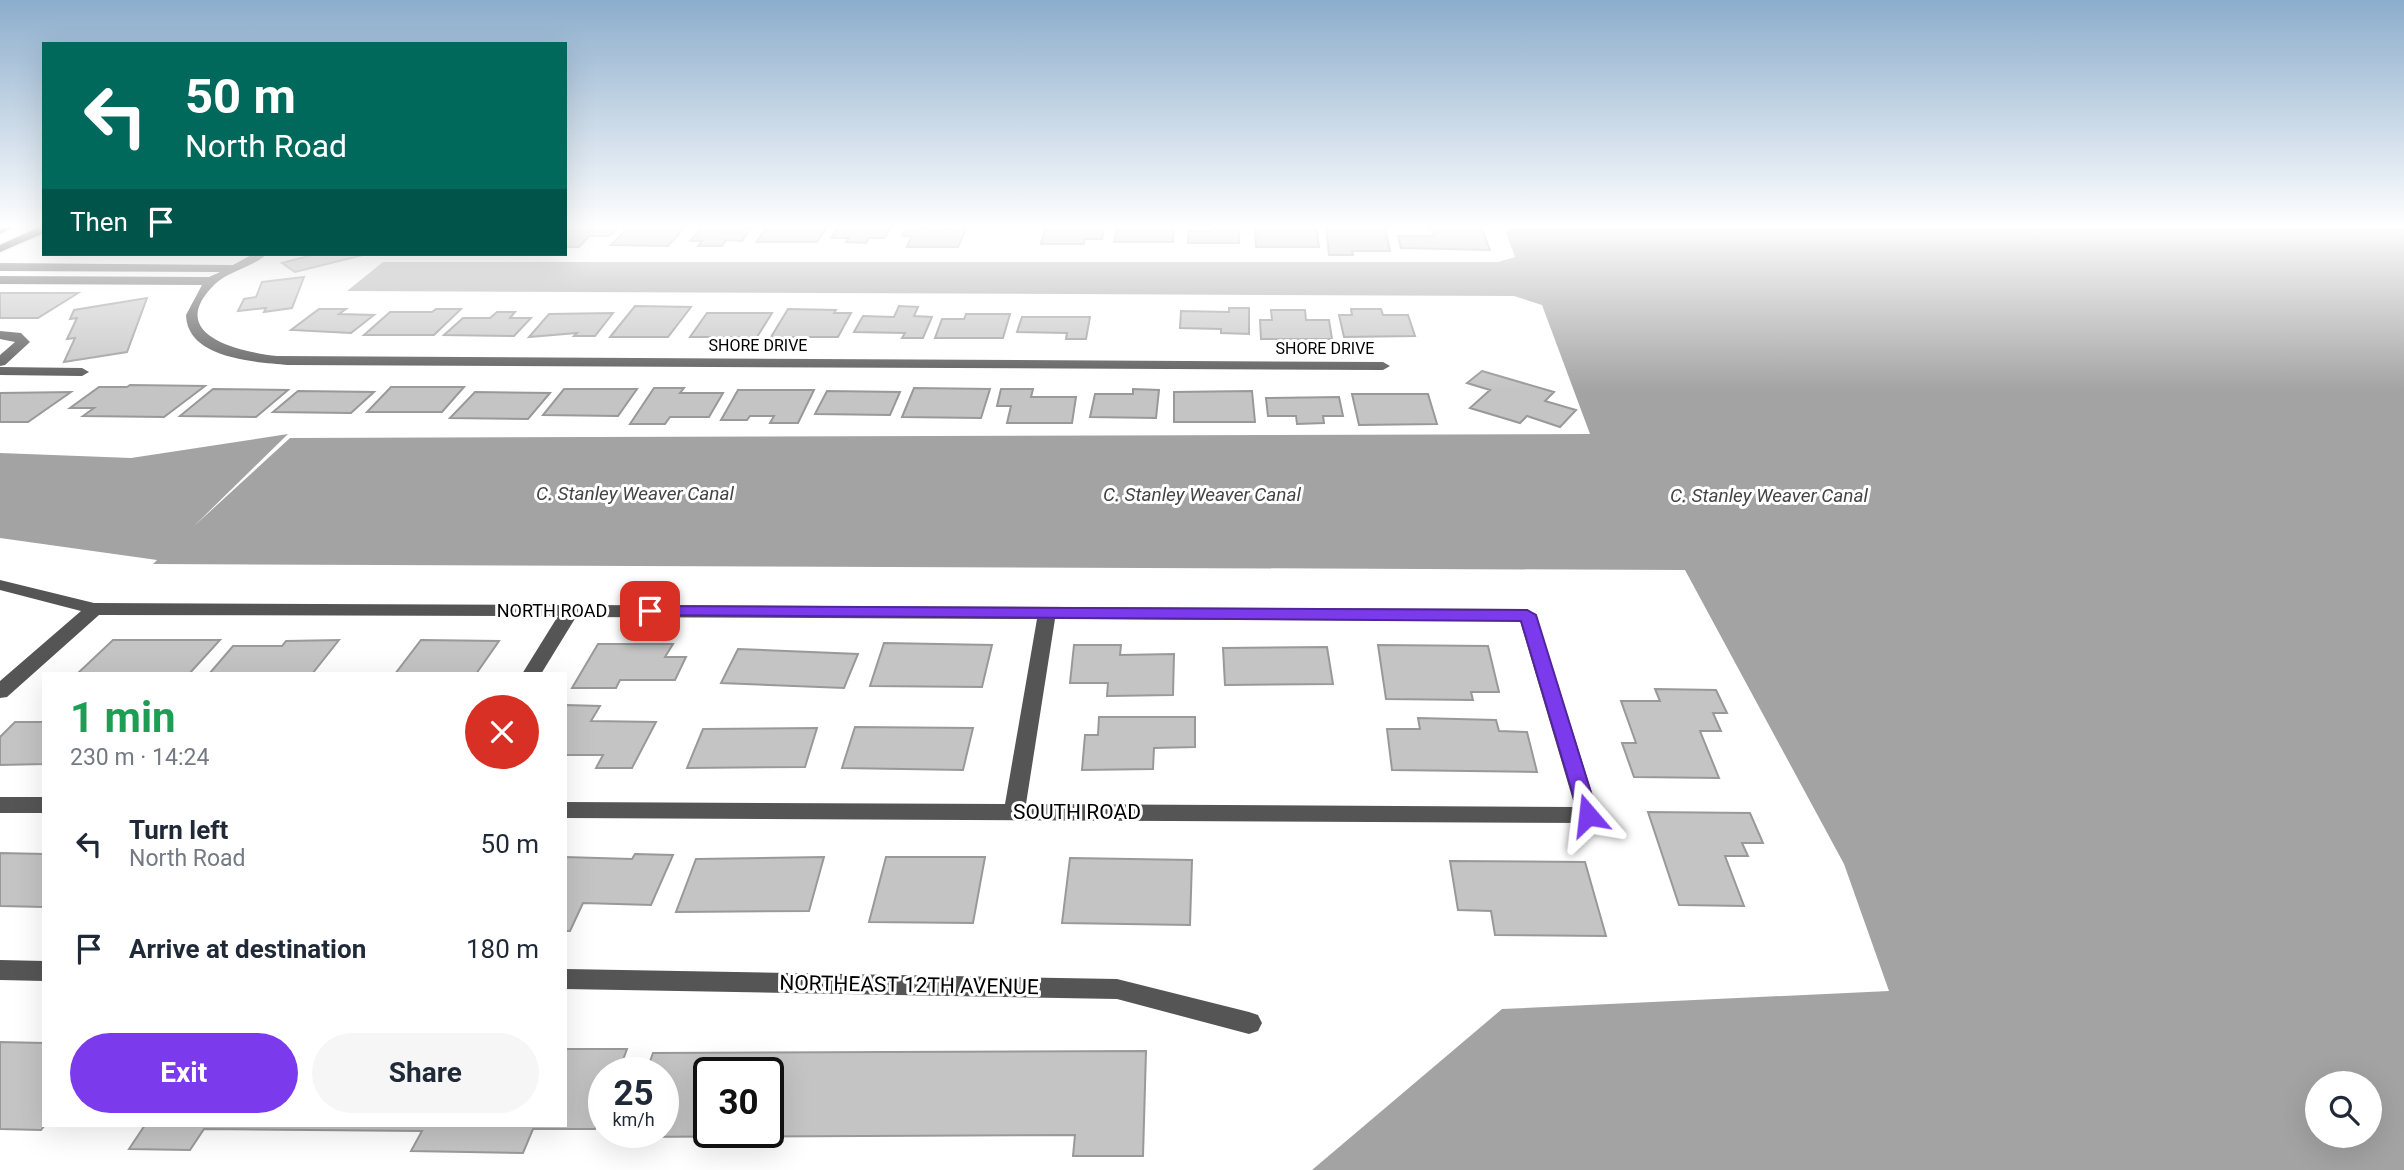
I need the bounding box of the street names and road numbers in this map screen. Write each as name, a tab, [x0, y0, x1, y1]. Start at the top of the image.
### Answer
street label: SHORE DRIVE	[709, 336, 807, 355]
street label: SHORE DRIVE	[1276, 339, 1374, 358]
street label: NORTH ROAD	[497, 600, 607, 621]
street label: SOUTH ROAD	[1013, 800, 1141, 824]
street label: NORTHEAST 12TH AVENUE	[779, 971, 1039, 999]

